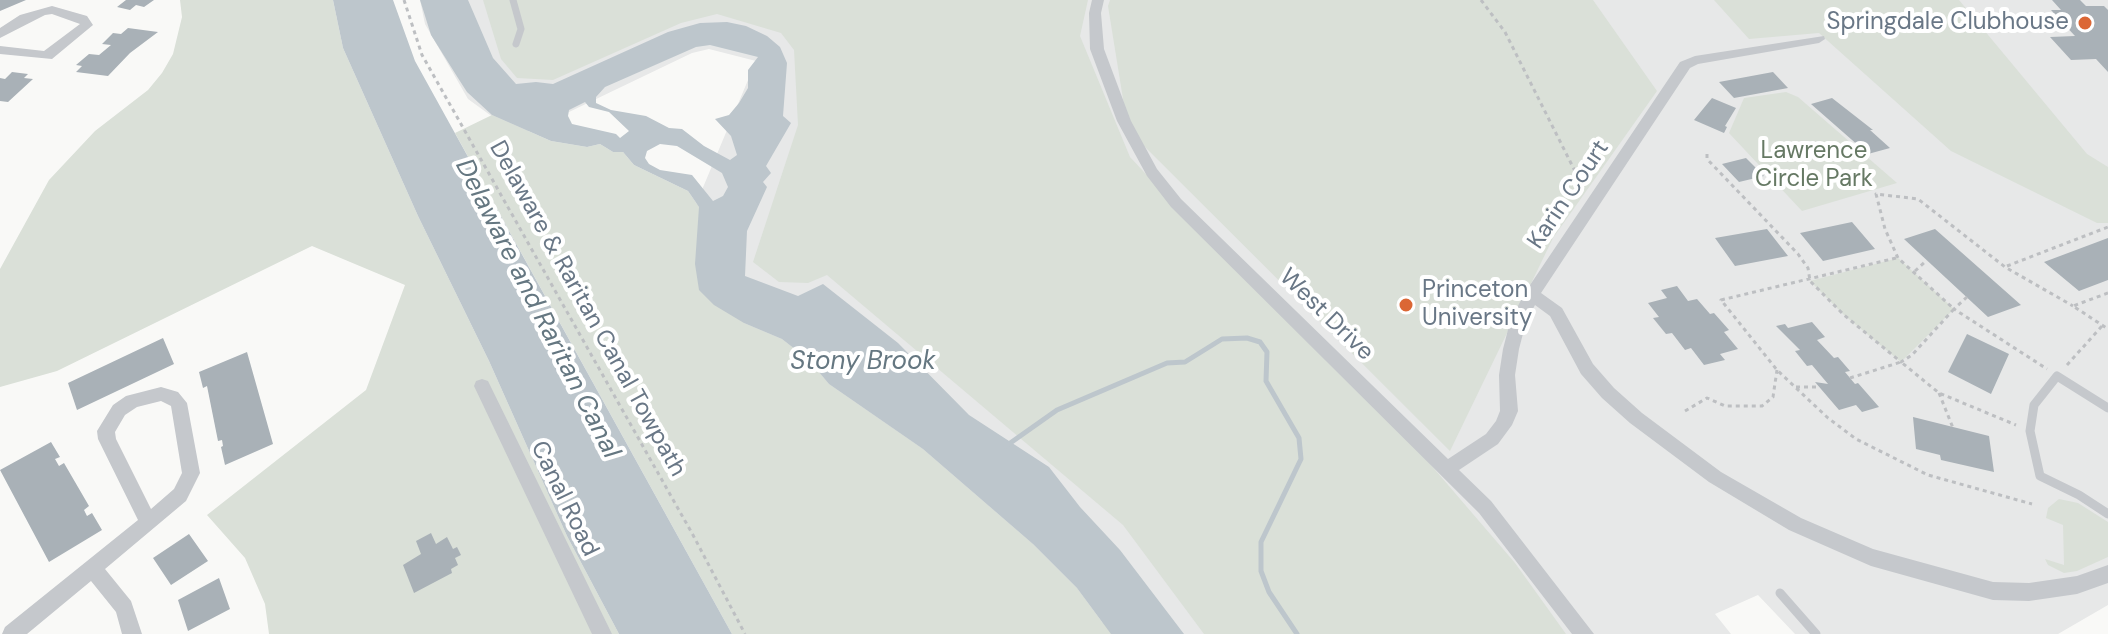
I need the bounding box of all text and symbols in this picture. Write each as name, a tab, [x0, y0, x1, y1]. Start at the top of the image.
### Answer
place label: Springdale Clubhouse	[1826, 9, 2069, 37]
marker: Springdale Clubhouse	[2076, 14, 2094, 32]
street label: Karin Court	[1522, 135, 1616, 255]
street label: Delaware & Raritan Canal Towpath	[483, 136, 691, 482]
park label: Lawrence Circle Park	[1755, 138, 1873, 194]
water label: Delaware and Raritan Canal	[448, 154, 626, 464]
street label: West Drive	[1273, 263, 1379, 367]
place label: Princeton University	[1422, 277, 1532, 333]
marker: Princeton University	[1397, 296, 1415, 314]
water label: Stony Brook	[790, 346, 936, 378]
street label: Canal Road	[524, 437, 604, 561]

